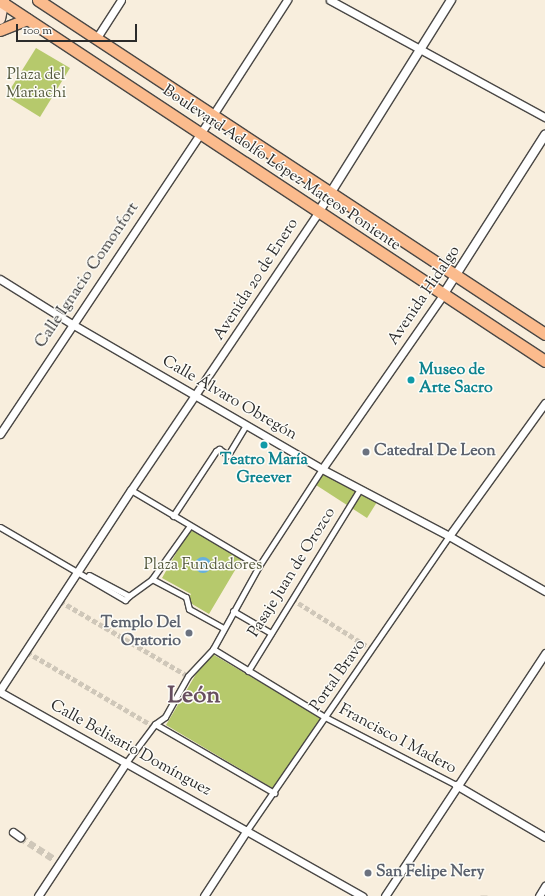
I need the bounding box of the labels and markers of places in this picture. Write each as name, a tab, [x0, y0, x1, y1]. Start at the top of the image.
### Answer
place label: Museo de Arte Sacro	[419, 361, 493, 399]
marker: Museo de Arte Sacro	[406, 375, 416, 385]
marker: Teatro María Greever	[259, 440, 269, 450]
place label: Catedral De Leon	[374, 442, 496, 462]
marker: Catedral De Leon	[361, 447, 371, 457]
place label: Teatro María Greever	[220, 451, 308, 489]
place label: Templo Del Oratorio	[101, 614, 181, 652]
marker: Templo Del Oratorio	[184, 628, 194, 638]
place label: San Felipe Nery	[376, 863, 484, 883]
marker: San Felipe Nery	[363, 868, 373, 878]

